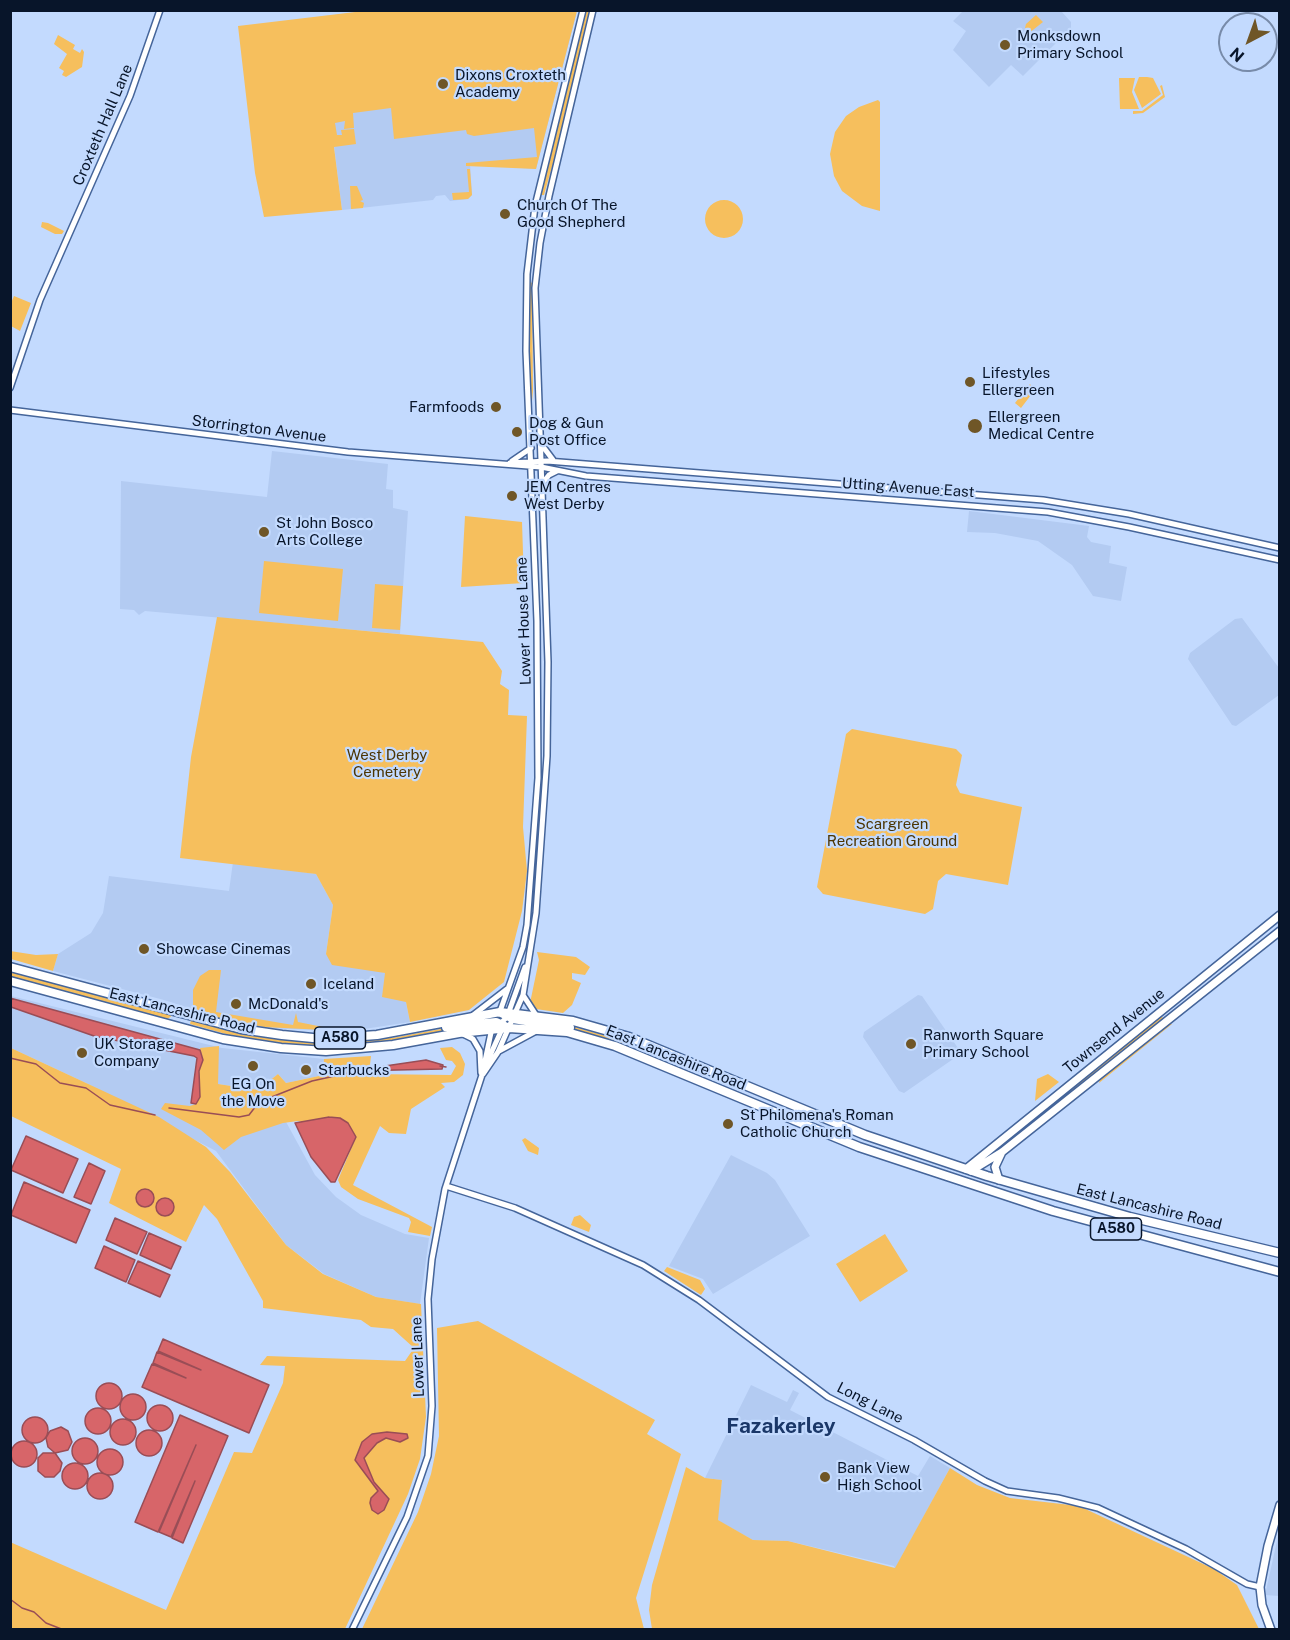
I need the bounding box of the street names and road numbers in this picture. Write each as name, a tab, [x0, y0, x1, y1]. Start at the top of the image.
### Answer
street label: Croxteth Hall Lane	[69, 62, 137, 188]
street label: Storrington Avenue	[191, 412, 327, 446]
street label: Utting Avenue East	[841, 474, 975, 502]
street label: Lower House Lane	[513, 557, 535, 685]
street label: East Lancashire Road	[107, 984, 257, 1038]
street label: Townsend Avenue	[1060, 985, 1168, 1077]
street label: East Lancashire Road	[603, 1022, 749, 1094]
road number: A580	[314, 1027, 366, 1049]
street label: East Lancashire Road	[1074, 1180, 1224, 1234]
road number: A580	[1090, 1218, 1142, 1240]
street label: Lower Lane	[408, 1317, 428, 1397]
street label: Long Lane	[834, 1379, 906, 1427]

